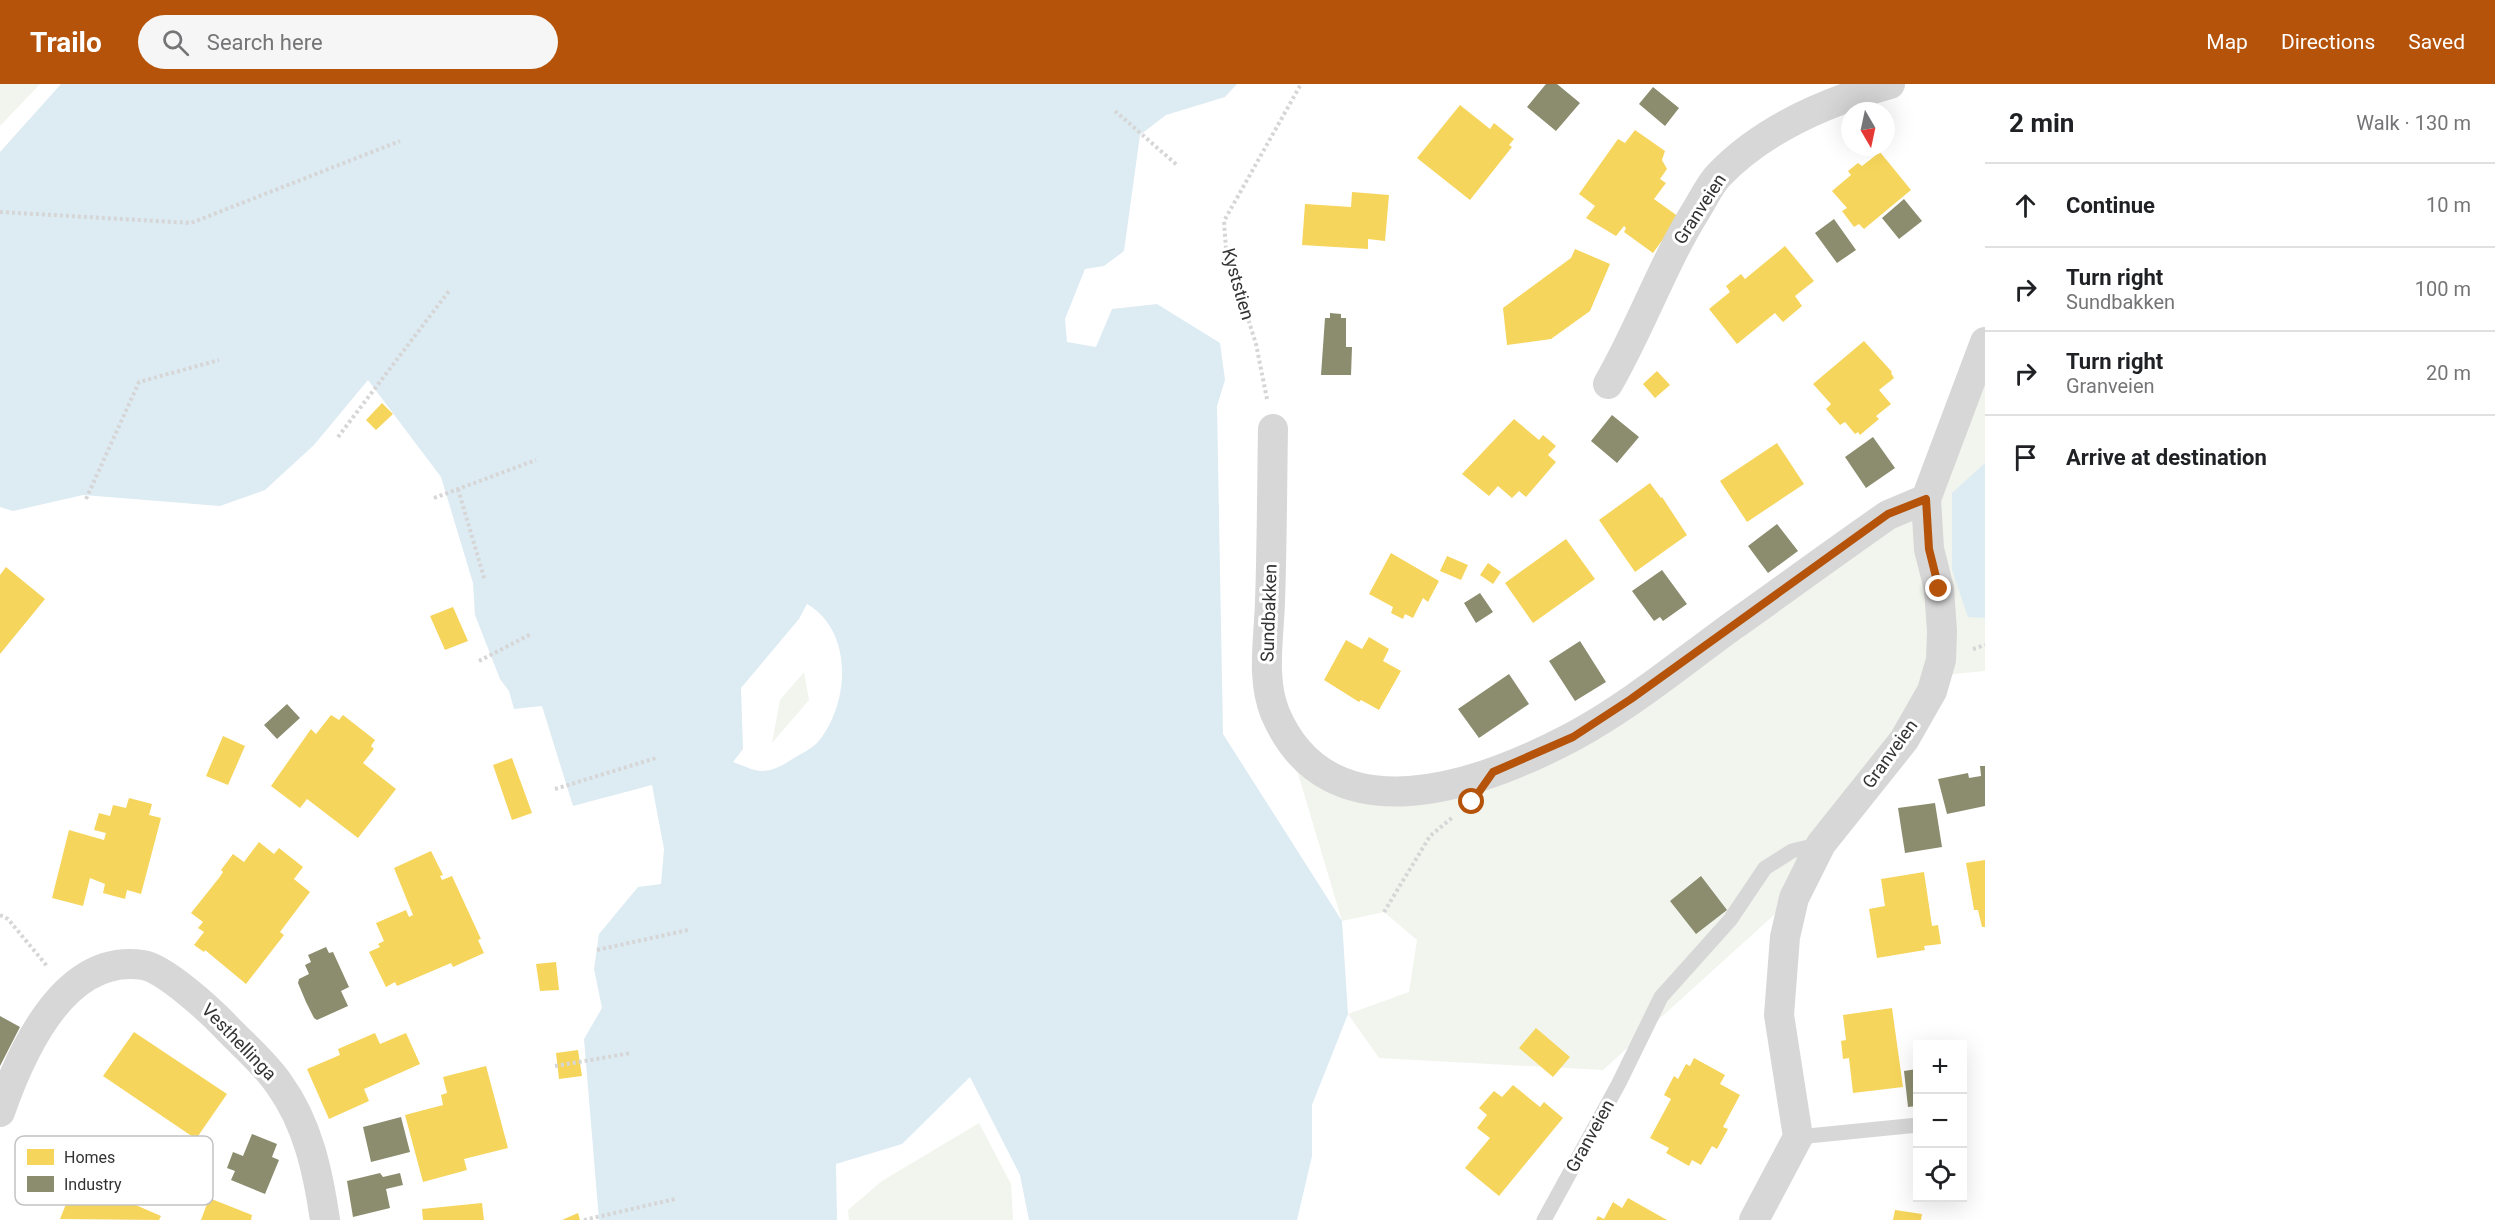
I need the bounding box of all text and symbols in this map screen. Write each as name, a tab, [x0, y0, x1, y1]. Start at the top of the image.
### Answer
search box	[138, 15, 558, 69]
text: Trailo	[30, 26, 102, 59]
icon: search	[159, 26, 192, 59]
text: Search here	[207, 30, 323, 55]
text: Map	[2206, 30, 2248, 54]
text: Directions	[2281, 30, 2375, 54]
text: Saved	[2408, 30, 2465, 54]
north arrow	[1841, 102, 1895, 156]
text: 2 min	[2009, 108, 2074, 138]
text: Walk · 130 m	[2356, 111, 2471, 135]
street label: Granveien	[1669, 170, 1730, 248]
icon: ahead	[2009, 189, 2042, 222]
text: Continue	[2066, 193, 2155, 218]
text: 10 m	[2426, 193, 2471, 217]
street label: Kyststien	[1218, 246, 1259, 322]
text: Turn right	[2066, 265, 2163, 290]
icon: right	[2009, 273, 2042, 306]
text: 100 m	[2415, 277, 2471, 301]
text: Sundbakken	[2066, 290, 2175, 314]
text: Turn right	[2066, 349, 2163, 374]
icon: right	[2009, 357, 2042, 390]
text: 20 m	[2426, 361, 2471, 385]
text: Granveien	[2066, 374, 2155, 398]
icon: arrive	[2009, 441, 2042, 474]
text: Arrive at destination	[2066, 445, 2267, 470]
street label: Sundbakken	[1256, 564, 1281, 662]
route end	[1925, 575, 1951, 601]
street label: Granveien	[1858, 715, 1922, 792]
route start	[1458, 788, 1484, 814]
street label: Vesthellinga	[198, 999, 281, 1084]
map controls	[1913, 1040, 1967, 1202]
button: +	[1913, 1040, 1967, 1094]
button: −	[1913, 1094, 1967, 1148]
street label: Granveien	[1561, 1096, 1618, 1176]
legend	[15, 1136, 213, 1205]
text: Homes	[64, 1148, 115, 1167]
button: locate	[1913, 1148, 1967, 1202]
text: Industry	[64, 1175, 122, 1194]

